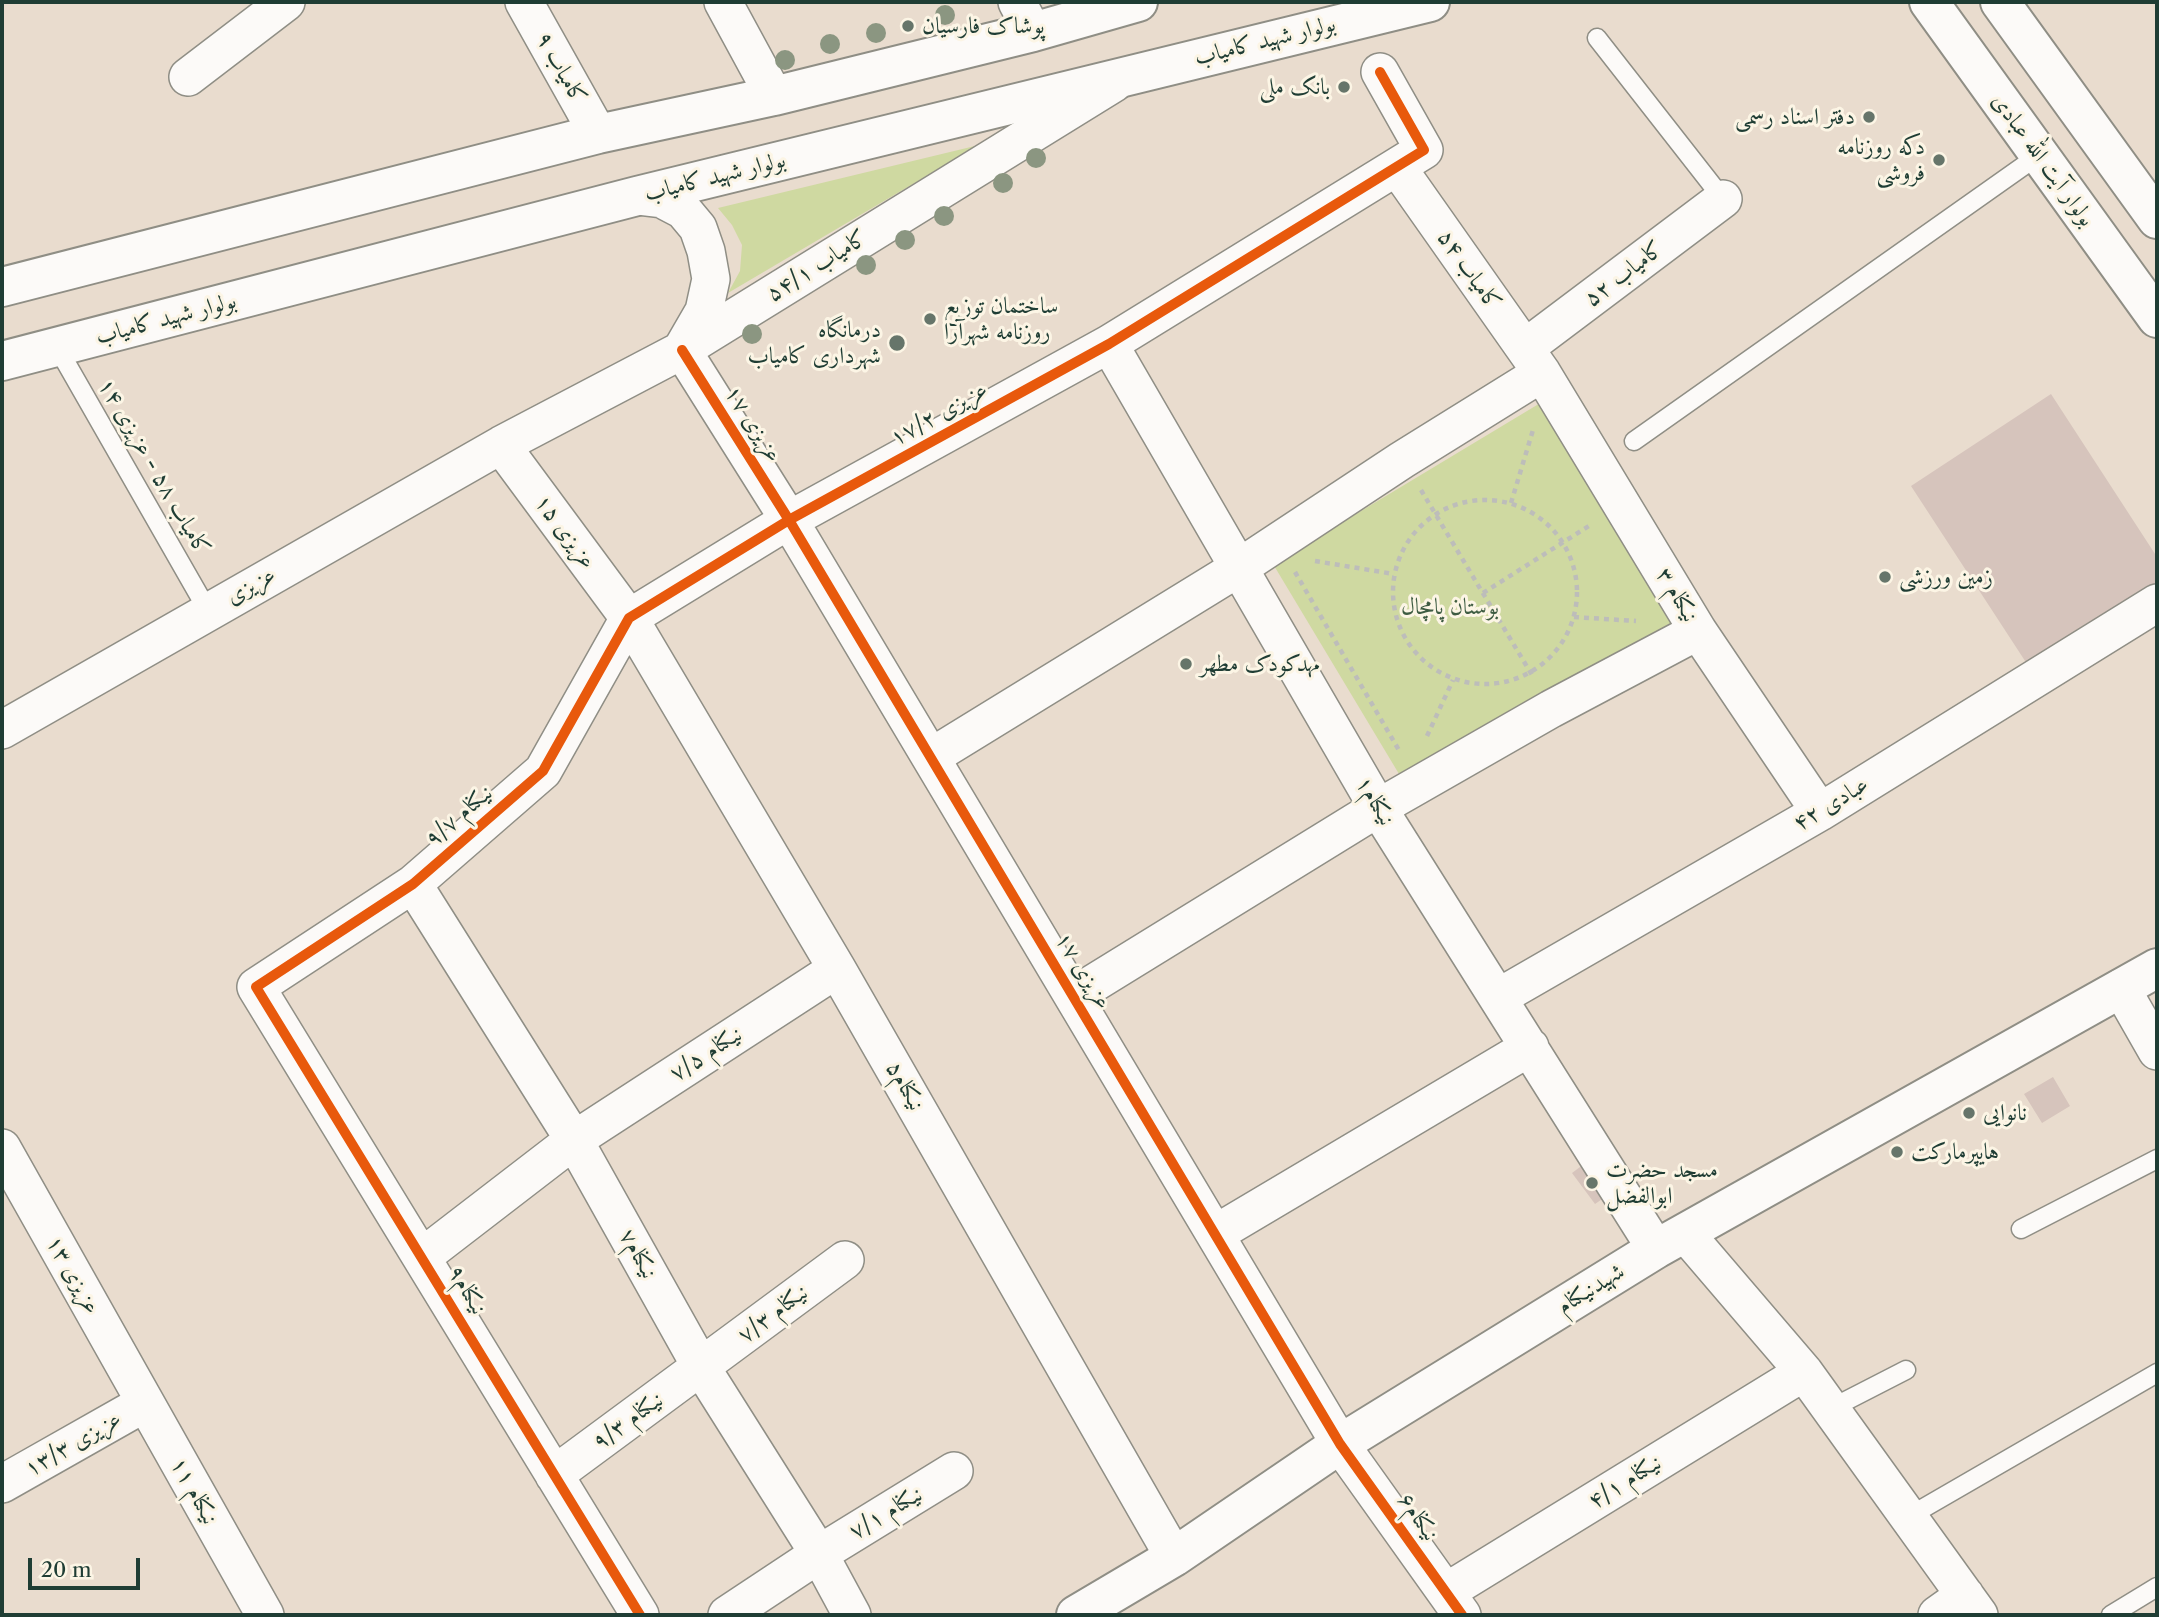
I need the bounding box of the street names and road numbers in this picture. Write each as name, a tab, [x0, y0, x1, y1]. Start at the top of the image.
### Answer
street label: بولوار شهید کامیاب	[1192, 10, 1338, 72]
street label: کامیاب ۹	[530, 27, 592, 109]
street label: بولوار آیت الله عبادی	[1985, 88, 2101, 232]
street label: بولوار شهید کامیاب	[642, 146, 788, 208]
street label: کامیاب ۵۴/۱	[761, 224, 873, 308]
street label: کامیاب ۵۴	[1431, 224, 1507, 316]
street label: کامیاب ۵۲	[1579, 235, 1669, 313]
street label: بولوار شهید کامیاب	[93, 287, 239, 351]
street label: کامیاب ۵۸ - عزیزی ۱۴	[92, 373, 216, 561]
street label: عزیزی ۱۷/۲	[885, 376, 993, 452]
street label: عزیزی ۱۷	[719, 380, 787, 468]
street label: عزیزی ۱۵	[529, 489, 601, 575]
street label: عزیزی	[221, 561, 281, 611]
street label: نیکنام ۳	[1650, 563, 1704, 627]
street label: نیکنام۱	[1350, 771, 1400, 831]
street label: عبادی ۴۲	[1788, 771, 1874, 837]
street label: نیکنام ۹/۷	[419, 779, 499, 853]
street label: عزیزی ۱۷	[1049, 927, 1117, 1015]
street label: نیکنام ۷/۵	[665, 1020, 747, 1088]
street label: نیکنام۵	[880, 1056, 930, 1116]
street label: نیکنام۷	[613, 1224, 663, 1284]
street label: عزیزی ۱۳	[40, 1231, 106, 1319]
street label: شهیدنیکنام	[1552, 1258, 1630, 1320]
street label: نیکنام۹	[442, 1260, 492, 1320]
street label: نیکنام ۷/۳	[732, 1279, 814, 1349]
street label: نیکنام ۹/۳	[587, 1386, 669, 1456]
street label: عزیزی ۱۳/۳	[20, 1405, 126, 1483]
street label: نیکنام ۴/۱	[1583, 1449, 1667, 1515]
street label: نیکنام ۱۱	[164, 1453, 224, 1529]
street label: نیکنام ۷/۱	[844, 1480, 928, 1546]
street label: نیکنام۶	[1392, 1487, 1444, 1547]

